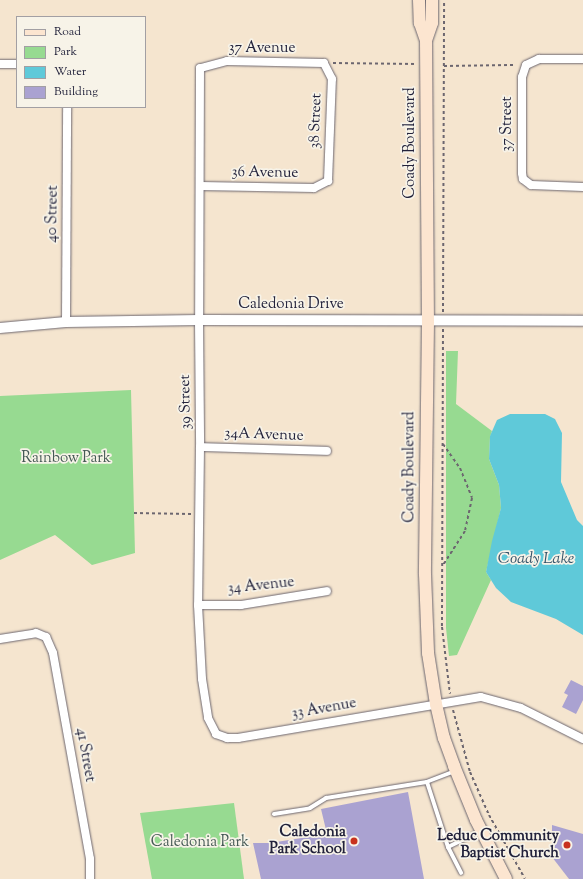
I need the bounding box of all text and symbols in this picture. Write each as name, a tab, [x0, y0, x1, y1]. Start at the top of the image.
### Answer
legend	[16, 16, 146, 108]
text: Road	[54, 23, 81, 41]
street label: 37 Avenue	[229, 40, 295, 58]
text: Park	[54, 43, 77, 61]
text: Water	[54, 63, 86, 81]
text: Building	[54, 83, 98, 101]
street label: Coady Boulevard	[402, 87, 420, 199]
street label: 38 Street	[306, 93, 326, 149]
street label: 37 Street	[499, 96, 517, 152]
street label: 36 Avenue	[232, 163, 298, 183]
street label: 40 Street	[44, 185, 62, 243]
street label: Caledonia Drive	[238, 296, 344, 314]
street label: 39 Street	[177, 374, 195, 430]
street label: Coady Boulevard	[401, 411, 419, 523]
street label: 34A Avenue	[224, 425, 304, 445]
park label: Rainbow Park	[21, 450, 111, 468]
water label: Coady Lake	[498, 550, 574, 570]
street label: 34 Avenue	[227, 574, 295, 598]
street label: 33 Avenue	[290, 694, 358, 724]
street label: 41 Street	[71, 727, 99, 783]
place label: Caledonia Park School	[269, 823, 346, 858]
place label: Leduc Community Baptist Church	[437, 827, 559, 862]
park label: Caledonia Park	[151, 834, 249, 852]
marker: Caledonia Park School	[349, 836, 359, 846]
marker: Leduc Community Baptist Church	[562, 840, 572, 850]

